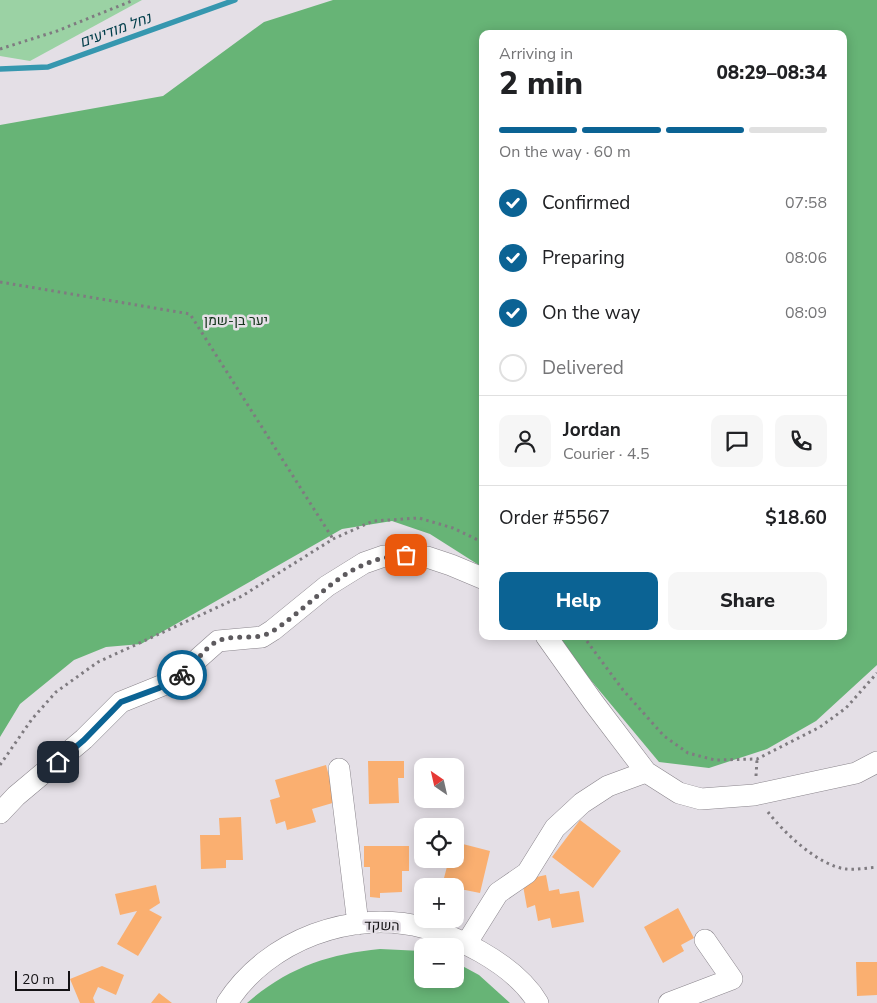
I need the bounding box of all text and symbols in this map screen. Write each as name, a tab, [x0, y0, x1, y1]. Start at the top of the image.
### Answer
water label: נחל מודיעים	[76, 7, 155, 52]
text: Arriving in	[499, 43, 573, 65]
text: 08:29–08:34	[716, 60, 827, 86]
text: 2 min	[499, 62, 583, 105]
text: On the way · 60 m	[499, 141, 631, 163]
icon: check	[499, 189, 527, 217]
text: Confirmed	[542, 190, 630, 216]
text: 07:58	[785, 192, 827, 214]
icon: check	[499, 244, 527, 272]
text: Preparing	[542, 245, 625, 271]
text: 08:06	[785, 247, 827, 269]
icon: check	[499, 299, 527, 327]
text: On the way	[542, 300, 640, 326]
text: 08:09	[785, 302, 827, 324]
park label: יער בן-שמן	[204, 311, 268, 330]
text: Delivered	[542, 355, 624, 381]
button: person	[499, 415, 551, 467]
button: chat	[711, 415, 763, 467]
button: phone	[775, 415, 827, 467]
text: Jordan	[563, 417, 621, 443]
text: Courier · 4.5	[563, 443, 649, 465]
text: Order #5567	[499, 505, 610, 531]
text: $18.60	[765, 505, 827, 531]
pin	[385, 534, 427, 576]
icon: bag	[392, 541, 420, 569]
button: Help	[499, 572, 658, 630]
button: Share	[668, 572, 827, 630]
courier	[157, 650, 207, 700]
icon: bike	[168, 661, 196, 689]
pin	[37, 741, 79, 783]
icon: home	[44, 748, 72, 776]
north arrow	[414, 758, 464, 808]
map controls	[414, 758, 464, 988]
button: locate	[414, 818, 464, 868]
button: +	[414, 878, 464, 928]
street label: השקד	[364, 916, 400, 935]
button: −	[414, 938, 464, 988]
scale bar	[15, 968, 70, 991]
text: 20 m	[22, 970, 54, 989]

